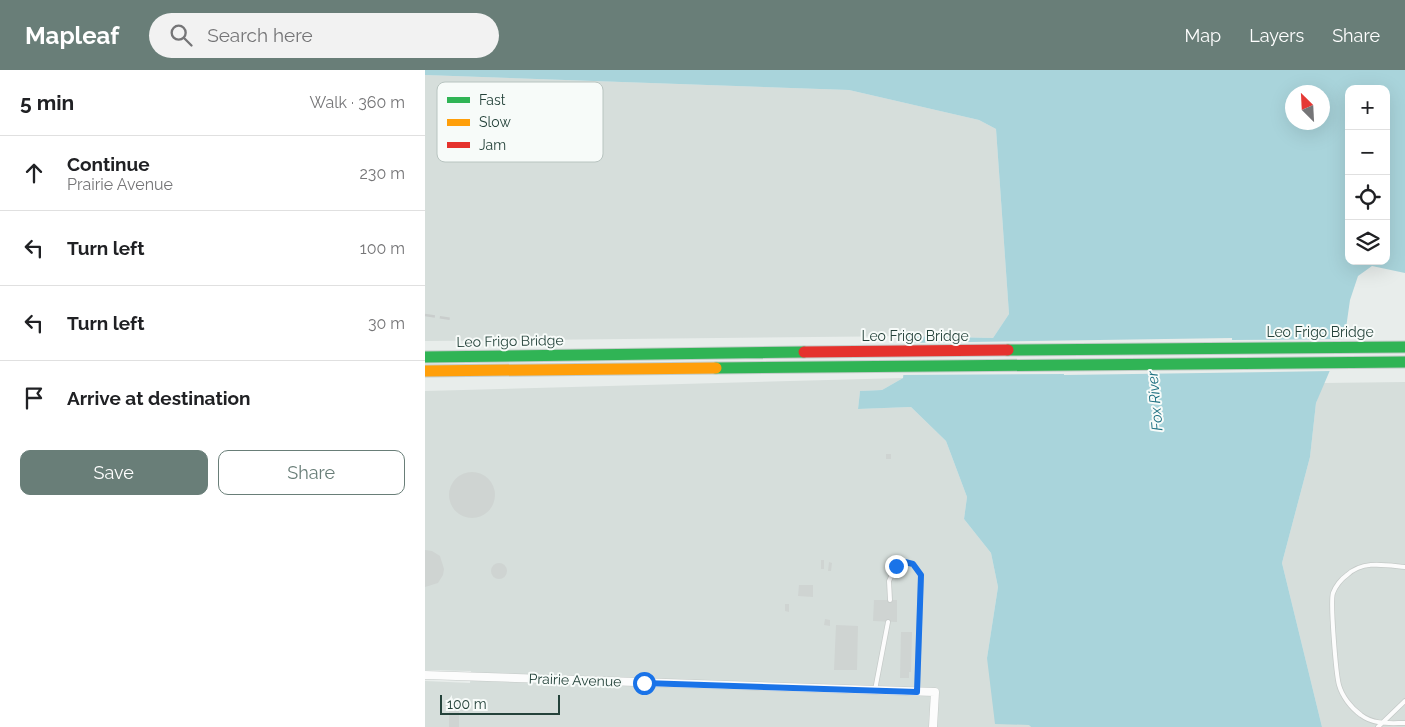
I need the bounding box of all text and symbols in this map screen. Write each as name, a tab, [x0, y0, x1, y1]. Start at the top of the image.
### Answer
search box	[149, 13, 499, 58]
text: Mapleaf	[25, 21, 119, 50]
icon: search	[167, 21, 195, 49]
text: Search here	[207, 24, 313, 46]
text: Map	[1185, 25, 1221, 46]
text: Layers	[1249, 25, 1304, 46]
text: Share	[1332, 25, 1380, 46]
legend	[437, 82, 603, 162]
north arrow	[1285, 85, 1330, 130]
map controls	[1345, 85, 1390, 265]
button: +	[1345, 85, 1390, 130]
text: 5 min	[20, 90, 74, 115]
text: Fast	[479, 92, 506, 108]
text: Walk · 360 m	[310, 93, 405, 112]
text: Slow	[479, 114, 511, 130]
button: −	[1345, 130, 1390, 175]
text: Jam	[479, 137, 506, 153]
text: Continue	[67, 153, 150, 175]
icon: ahead	[20, 159, 48, 187]
text: 230 m	[360, 164, 405, 183]
text: Prairie Avenue	[67, 175, 173, 194]
button: locate	[1345, 175, 1390, 220]
button: layers	[1345, 220, 1390, 265]
icon: left	[20, 234, 48, 262]
text: Turn left	[67, 237, 144, 259]
text: 100 m	[360, 239, 405, 258]
icon: left	[20, 309, 48, 337]
text: Turn left	[67, 312, 144, 334]
text: 30 m	[368, 314, 405, 333]
street label: Leo Frigo Bridge	[1266, 324, 1374, 340]
street label: Leo Frigo Bridge	[861, 328, 969, 344]
street label: Leo Frigo Bridge	[456, 332, 564, 350]
water label: Fox River	[1143, 369, 1167, 432]
icon: arrive	[20, 384, 48, 412]
text: Arrive at destination	[67, 387, 251, 409]
button: Save	[20, 450, 208, 495]
button: Share	[218, 450, 405, 495]
route end	[885, 555, 908, 578]
street label: Prairie Avenue	[528, 670, 622, 690]
route start	[633, 672, 656, 695]
scale bar	[440, 692, 560, 715]
text: 100 m	[447, 696, 487, 712]

